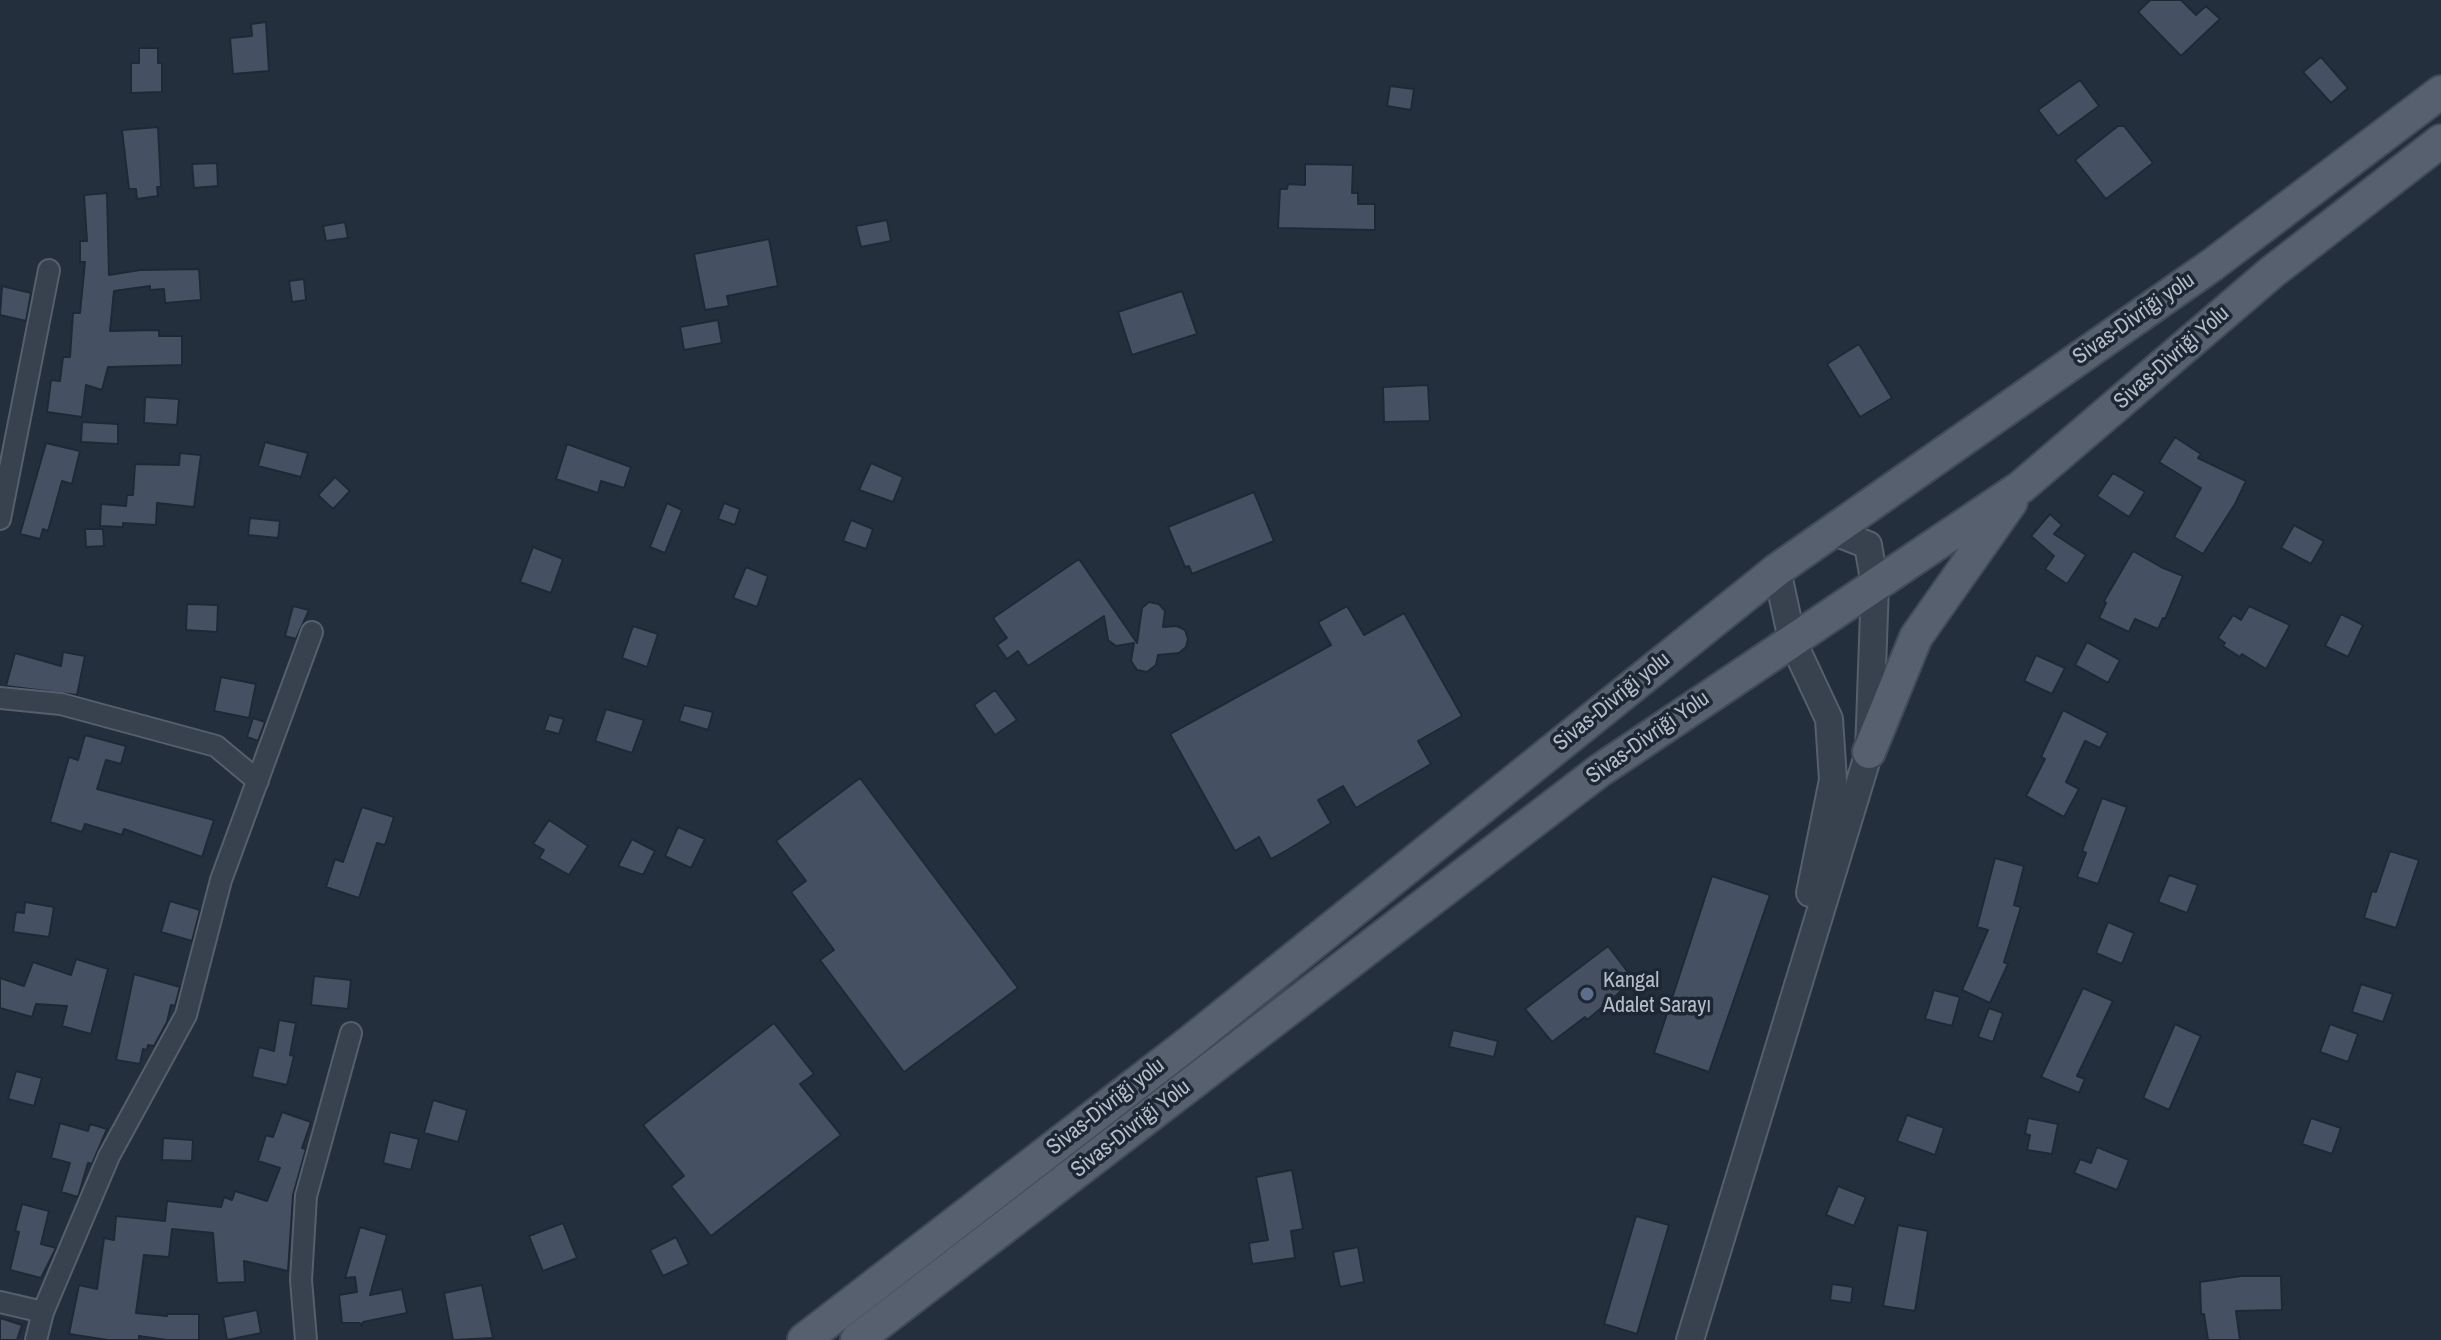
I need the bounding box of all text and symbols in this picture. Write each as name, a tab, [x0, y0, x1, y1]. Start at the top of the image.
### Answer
street label: Sivas-Divriği yolu	[2068, 267, 2200, 371]
street label: Sivas-Divriği Yolu	[2109, 301, 2235, 415]
street label: Sivas-Divriği yolu	[1548, 647, 1676, 757]
street label: Sivas-Divriği Yolu	[1581, 686, 1715, 790]
place label: Kangal Adalet Sarayı	[1603, 968, 1711, 1020]
marker: Kangal Adalet Sarayı	[1578, 985, 1596, 1003]
street label: Sivas-Divriği yolu	[1042, 1053, 1170, 1161]
street label: Sivas-Divriği Yolu	[1066, 1074, 1196, 1184]

